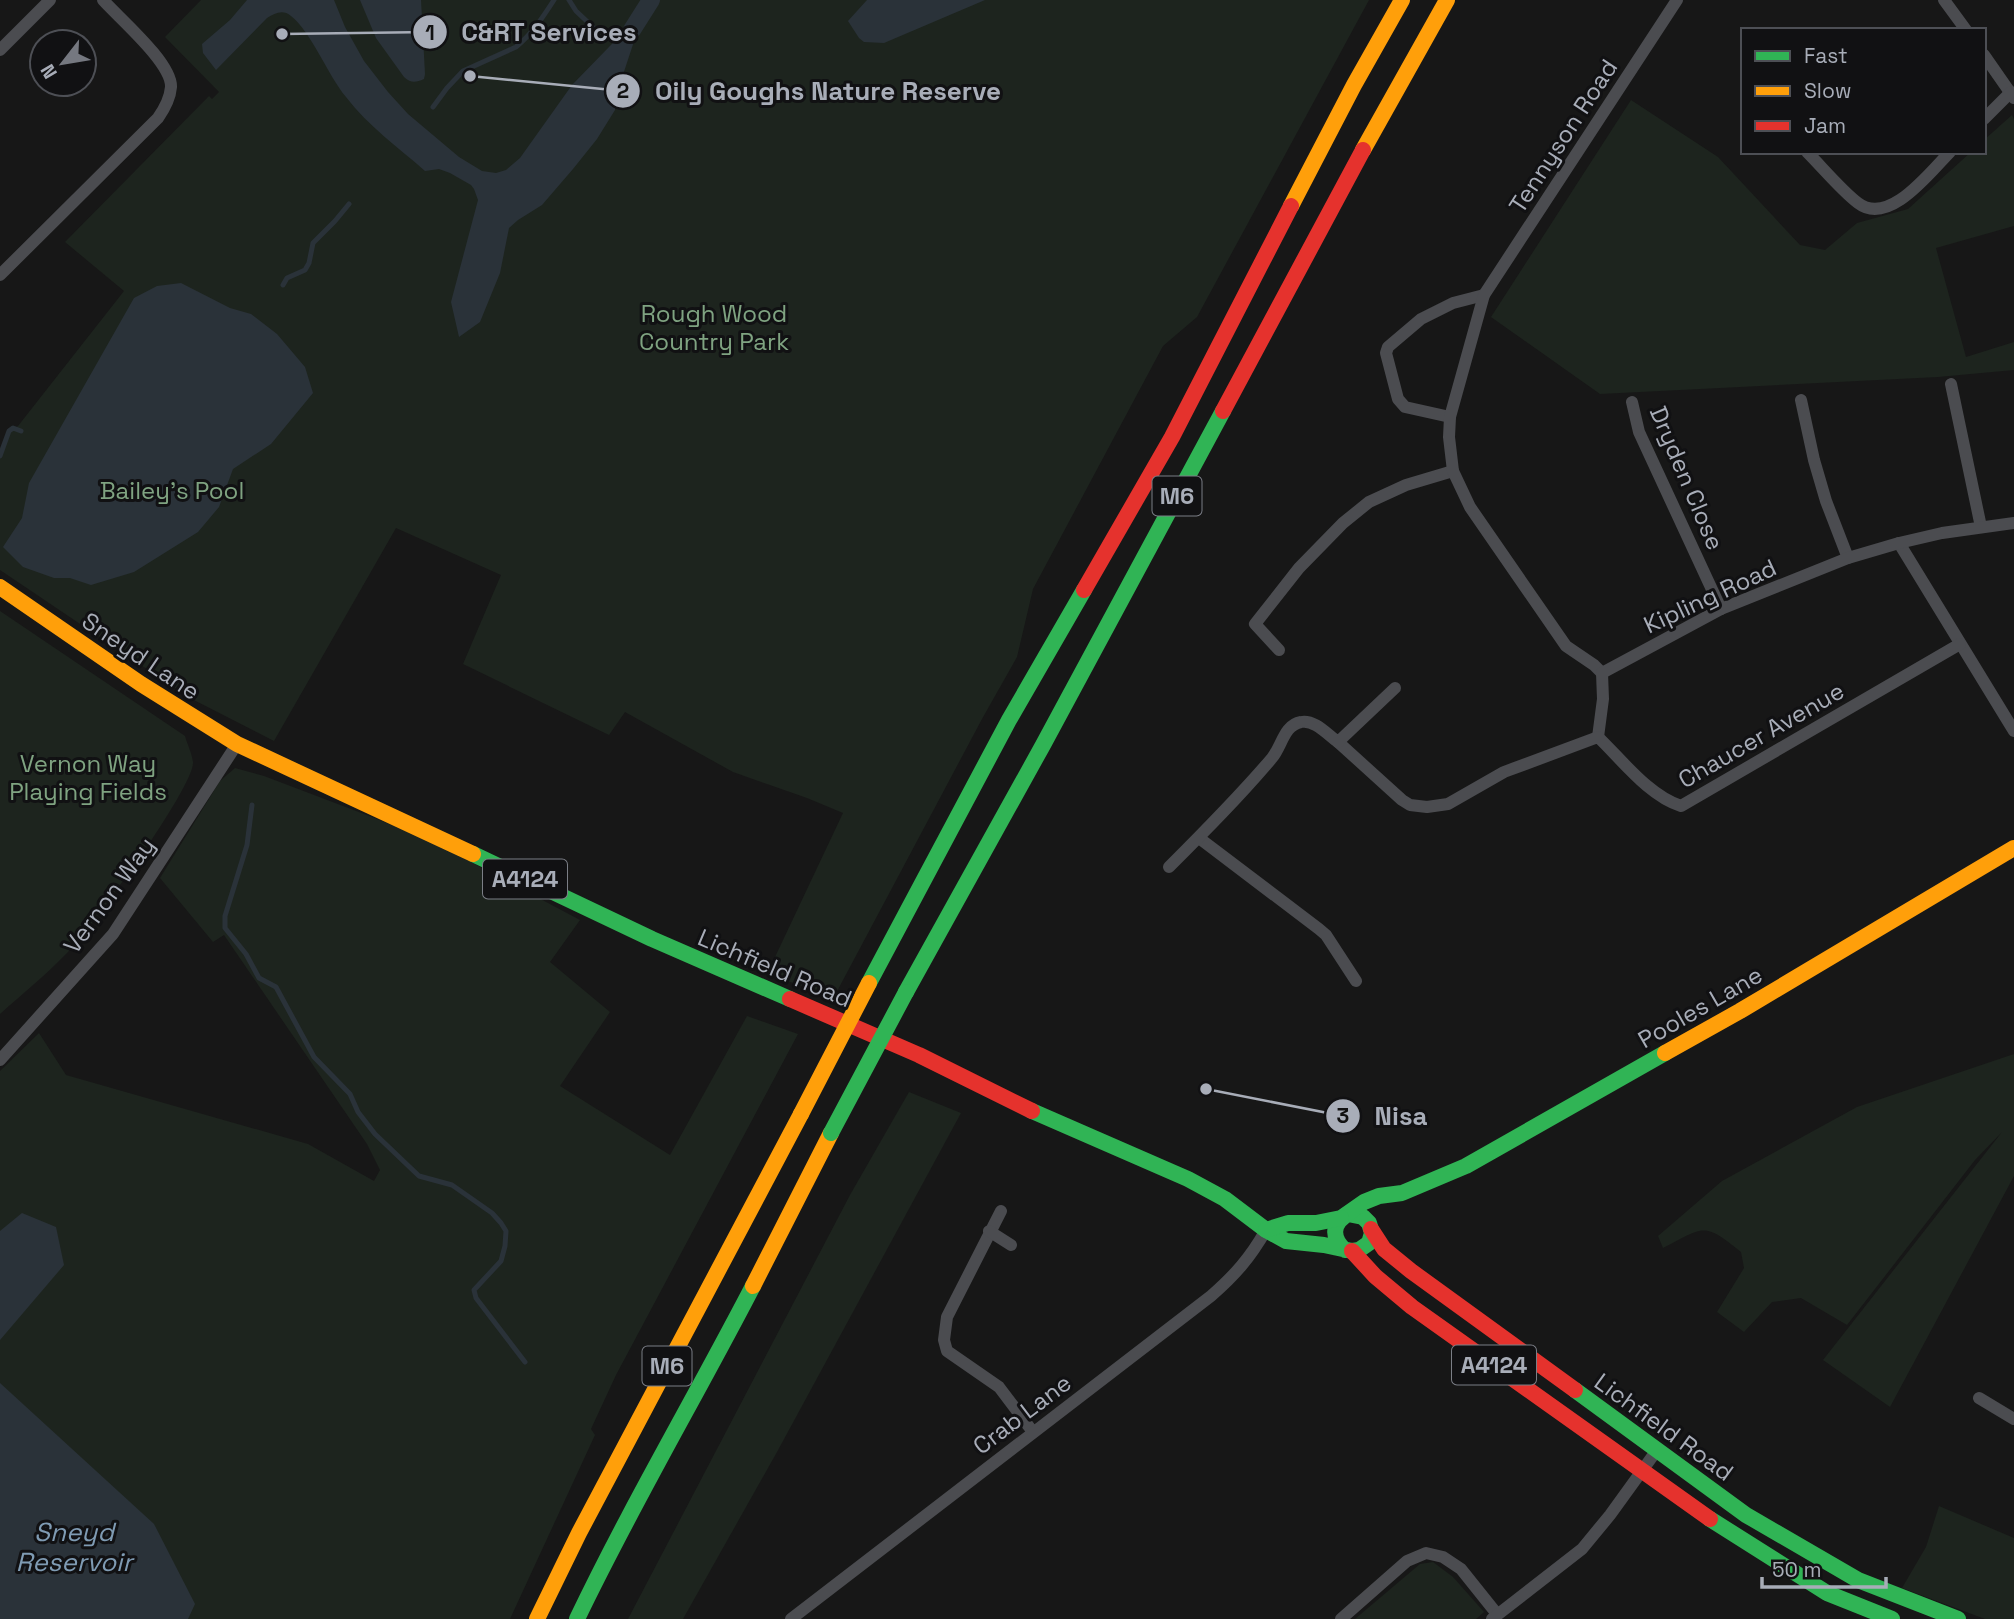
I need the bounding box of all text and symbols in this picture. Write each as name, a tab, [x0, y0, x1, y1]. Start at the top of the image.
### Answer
callout: C&RT Services	[412, 9, 651, 56]
text: C&RT Services	[461, 15, 637, 49]
text: 1	[425, 19, 435, 46]
north arrow	[28, 28, 98, 98]
legend	[1741, 28, 1986, 154]
text: Fast	[1804, 42, 1848, 69]
street label: Tennyson Road	[1502, 53, 1624, 219]
text: N	[35, 60, 63, 83]
callout: Oily Goughs Nature Reserve	[606, 67, 1015, 114]
text: Oily Goughs Nature Reserve	[655, 74, 1001, 108]
text: 2	[617, 77, 629, 104]
text: Slow	[1804, 77, 1852, 104]
text: Jam	[1804, 112, 1846, 139]
park label: Rough Wood Country Park	[639, 298, 789, 357]
street label: Dryden Close	[1643, 401, 1731, 555]
park label: Bailey's Pool	[100, 475, 244, 506]
road number: M6	[1152, 476, 1202, 516]
street label: Kipling Road	[1639, 552, 1781, 640]
street label: Sneyd Lane	[76, 605, 206, 707]
street label: Chaucer Avenue	[1672, 675, 1850, 795]
park label: Vernon Way Playing Fields	[9, 748, 167, 807]
street label: Vernon Way	[56, 831, 162, 959]
road number: A4124	[483, 860, 567, 898]
street label: Lichfield Road	[693, 922, 857, 1014]
street label: Pooles Lane	[1632, 959, 1768, 1055]
callout: Nisa	[1325, 1093, 1441, 1140]
text: Nisa	[1375, 1099, 1427, 1133]
text: 3	[1337, 1102, 1349, 1129]
road number: M6	[642, 1346, 692, 1386]
road number: A4124	[1452, 1346, 1536, 1384]
street label: Lichfield Road	[1588, 1366, 1740, 1488]
street label: Crab Lane	[967, 1367, 1077, 1461]
water label: Sneyd Reservoir	[16, 1515, 135, 1579]
scale bar	[1762, 1546, 1886, 1590]
text: 50 m	[1772, 1556, 1822, 1583]

